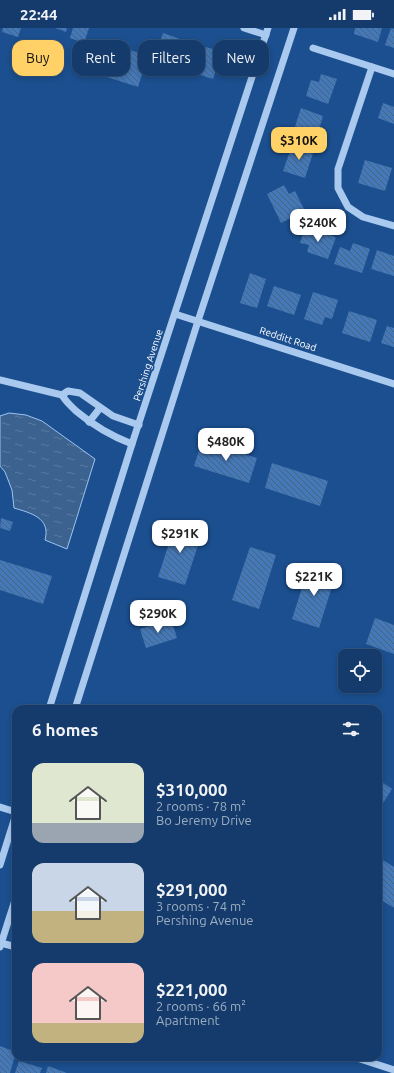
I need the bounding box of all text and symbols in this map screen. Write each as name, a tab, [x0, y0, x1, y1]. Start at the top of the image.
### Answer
text: 22:44	[20, 6, 58, 23]
chip: Buy	[12, 40, 64, 76]
chip: Rent	[72, 40, 130, 76]
chip: Filters	[138, 40, 205, 76]
chip: New	[213, 40, 269, 76]
pin: $310K	[271, 127, 327, 161]
text: $310K	[280, 133, 318, 147]
pin: $240K	[290, 209, 346, 243]
text: $240K	[299, 215, 337, 229]
street label: Redditt Road	[258, 325, 318, 353]
street label: Pershing Avenue	[131, 328, 165, 402]
pin: $480K	[198, 428, 254, 462]
text: $480K	[207, 434, 245, 448]
pin: $291K	[152, 520, 208, 554]
text: $291K	[161, 526, 199, 540]
pin: $221K	[286, 563, 342, 597]
text: $221K	[295, 569, 333, 583]
pin: $290K	[130, 600, 186, 634]
text: $290K	[139, 606, 177, 620]
map controls	[338, 649, 382, 693]
button: locate	[338, 649, 382, 693]
icon: filters	[340, 718, 362, 740]
text: 6 homes	[32, 720, 98, 739]
icon: home	[64, 779, 112, 827]
text: $310,000	[156, 780, 227, 799]
text: 2 rooms · 78 m²	[156, 799, 246, 813]
text: Bo Jeremy Drive	[156, 813, 252, 827]
icon: home	[64, 879, 112, 927]
text: $291,000	[156, 880, 227, 899]
text: 3 rooms · 74 m²	[156, 899, 246, 913]
text: Pershing Avenue	[156, 913, 254, 927]
icon: home	[64, 979, 112, 1027]
text: $221,000	[156, 980, 227, 999]
text: 2 rooms · 66 m²	[156, 999, 246, 1013]
text: Apartment	[156, 1013, 220, 1027]

